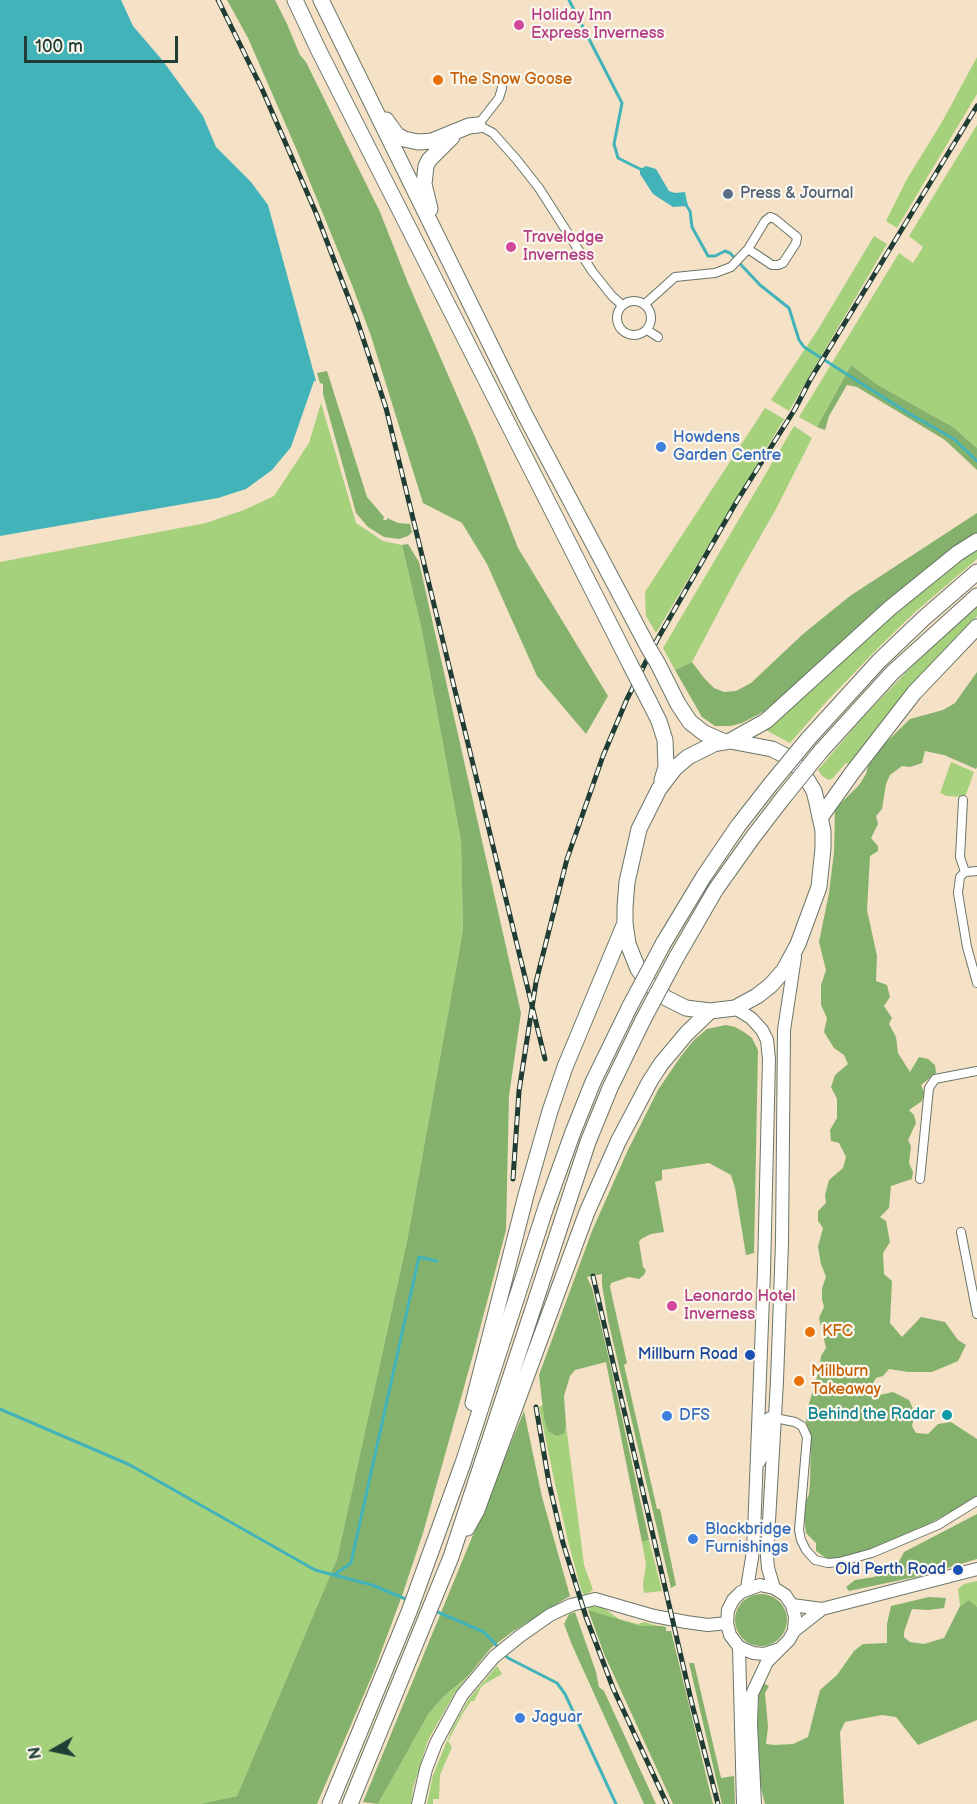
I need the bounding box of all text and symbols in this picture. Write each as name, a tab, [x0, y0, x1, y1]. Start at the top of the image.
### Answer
place label: Holiday Inn Express Inverness	[531, 6, 665, 44]
marker: Holiday Inn Express Inverness	[512, 18, 526, 32]
scale bar	[27, 24, 182, 62]
text: 100 m	[35, 36, 83, 57]
place label: The Snow Goose	[450, 70, 572, 90]
marker: The Snow Goose	[431, 73, 445, 87]
place label: Press & Journal	[740, 184, 853, 204]
marker: Press & Journal	[721, 187, 735, 201]
place label: Travelodge Inverness	[523, 228, 604, 266]
marker: Travelodge Inverness	[504, 240, 518, 254]
place label: Howdens Garden Centre	[673, 428, 781, 466]
marker: Howdens Garden Centre	[654, 440, 668, 454]
place label: Leonardo Hotel Inverness	[684, 1287, 795, 1325]
marker: Leonardo Hotel Inverness	[665, 1299, 679, 1313]
place label: KFC	[822, 1322, 853, 1342]
marker: KFC	[803, 1325, 817, 1339]
place label: Millburn Road	[638, 1345, 738, 1365]
marker: Millburn Road	[743, 1348, 757, 1362]
place label: Millburn Takeaway	[811, 1362, 881, 1400]
marker: Millburn Takeaway	[792, 1374, 806, 1388]
place label: Behind the Radar	[807, 1405, 935, 1425]
place label: DFS	[679, 1406, 710, 1426]
marker: Behind the Radar	[940, 1408, 954, 1422]
marker: DFS	[660, 1409, 674, 1423]
place label: Blackbridge Furnishings	[705, 1520, 791, 1558]
marker: Blackbridge Furnishings	[686, 1532, 700, 1546]
place label: Old Perth Road	[835, 1560, 946, 1580]
marker: Old Perth Road	[951, 1563, 965, 1577]
place label: Jaguar	[532, 1708, 582, 1728]
marker: Jaguar	[513, 1711, 527, 1725]
north arrow	[24, 1720, 84, 1780]
text: N	[25, 1745, 46, 1760]

